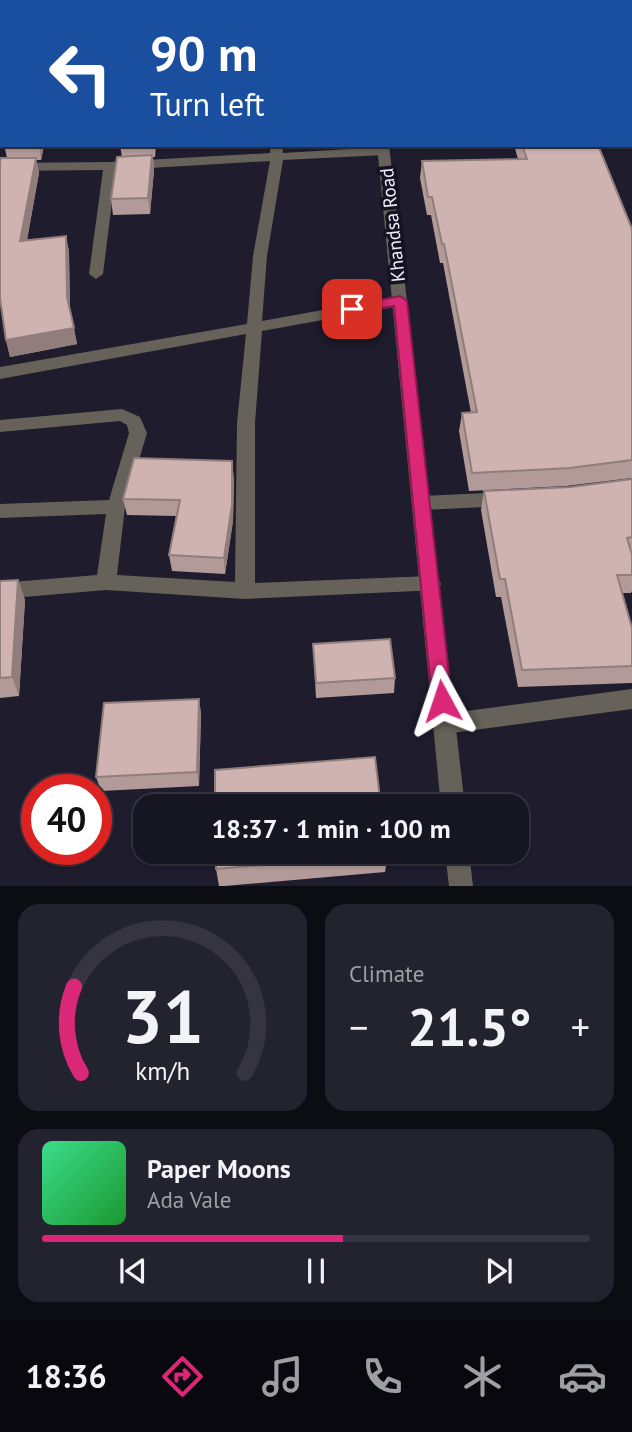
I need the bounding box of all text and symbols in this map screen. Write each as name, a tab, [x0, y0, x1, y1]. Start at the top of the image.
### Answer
text: 90 m	[150, 21, 257, 85]
icon: left	[35, 28, 126, 119]
text: Turn left	[150, 83, 265, 125]
street label: Khandsa Road	[374, 167, 410, 283]
pin	[322, 279, 382, 339]
icon: arrive	[333, 290, 371, 328]
position arrow	[405, 664, 479, 738]
speed limit sign: 40	[21, 774, 112, 865]
text: 18:37 · 1 min · 100 m	[211, 812, 451, 845]
text: Climate	[349, 959, 424, 988]
text: 31	[121, 970, 204, 1064]
text: 21.5°	[408, 993, 531, 1060]
text: −	[349, 1002, 368, 1051]
text: +	[571, 1002, 590, 1051]
text: km/h	[135, 1055, 190, 1087]
text: Paper Moons	[147, 1152, 291, 1185]
text: Ada Vale	[147, 1185, 231, 1214]
icon: previous	[114, 1252, 152, 1290]
icon: pause	[297, 1252, 335, 1290]
icon: next	[480, 1252, 518, 1290]
icon: directions	[158, 1352, 207, 1401]
icon: music	[258, 1352, 307, 1401]
icon: phone	[358, 1352, 407, 1401]
icon: climate	[458, 1352, 507, 1401]
icon: car	[558, 1352, 607, 1401]
text: 18:36	[25, 1355, 107, 1397]

